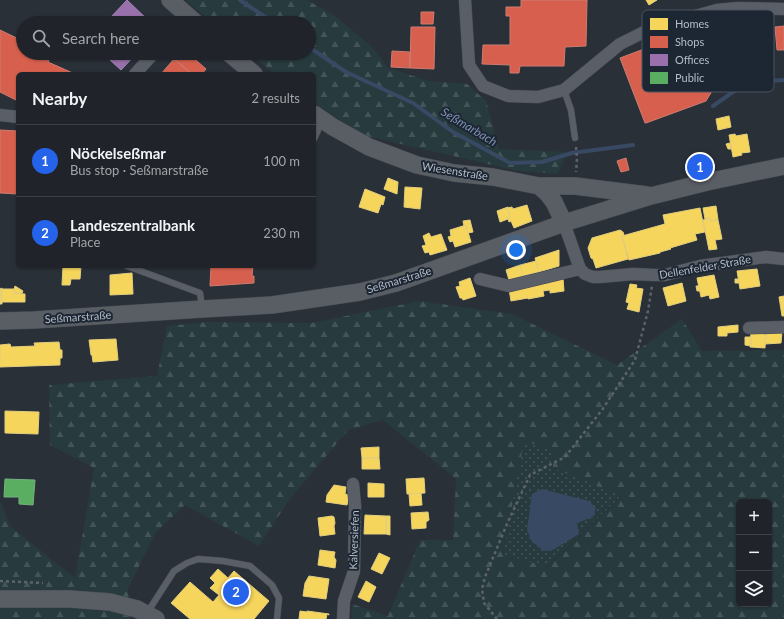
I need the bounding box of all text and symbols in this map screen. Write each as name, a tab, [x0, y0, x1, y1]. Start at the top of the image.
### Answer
legend	[642, 10, 774, 92]
search box	[16, 16, 316, 60]
text: Homes	[675, 17, 709, 30]
icon: search	[30, 27, 52, 49]
text: Search here	[62, 29, 139, 47]
text: Shops	[675, 35, 704, 48]
text: Offices	[675, 53, 709, 66]
text: Public	[675, 71, 704, 84]
text: Nearby	[32, 88, 87, 109]
text: 2 results	[252, 90, 300, 106]
water label: Seßmarbach	[439, 104, 500, 149]
text: Nöckelseßmar	[70, 144, 166, 162]
pin: 1	[687, 152, 713, 182]
text: 1	[41, 153, 49, 169]
text: 100 m	[263, 153, 300, 169]
street label: Wiesenstraße	[421, 159, 489, 182]
text: Bus stop · Seßmarstraße	[70, 162, 208, 178]
text: Landeszentralbank	[70, 216, 195, 234]
text: 2	[41, 225, 49, 241]
text: 230 m	[263, 225, 300, 241]
text: Place	[70, 234, 100, 250]
your location	[506, 240, 526, 260]
street label: Dellenfelder Straße	[658, 252, 752, 281]
street label: Seßmarstraße	[365, 263, 433, 296]
street label: Seßmarstraße	[44, 308, 112, 325]
map controls	[736, 499, 772, 607]
button: +	[736, 499, 772, 535]
street label: Kalversiefen	[346, 510, 361, 570]
button: −	[736, 535, 772, 571]
button: layers	[736, 571, 772, 607]
pin: 2	[223, 577, 249, 607]

